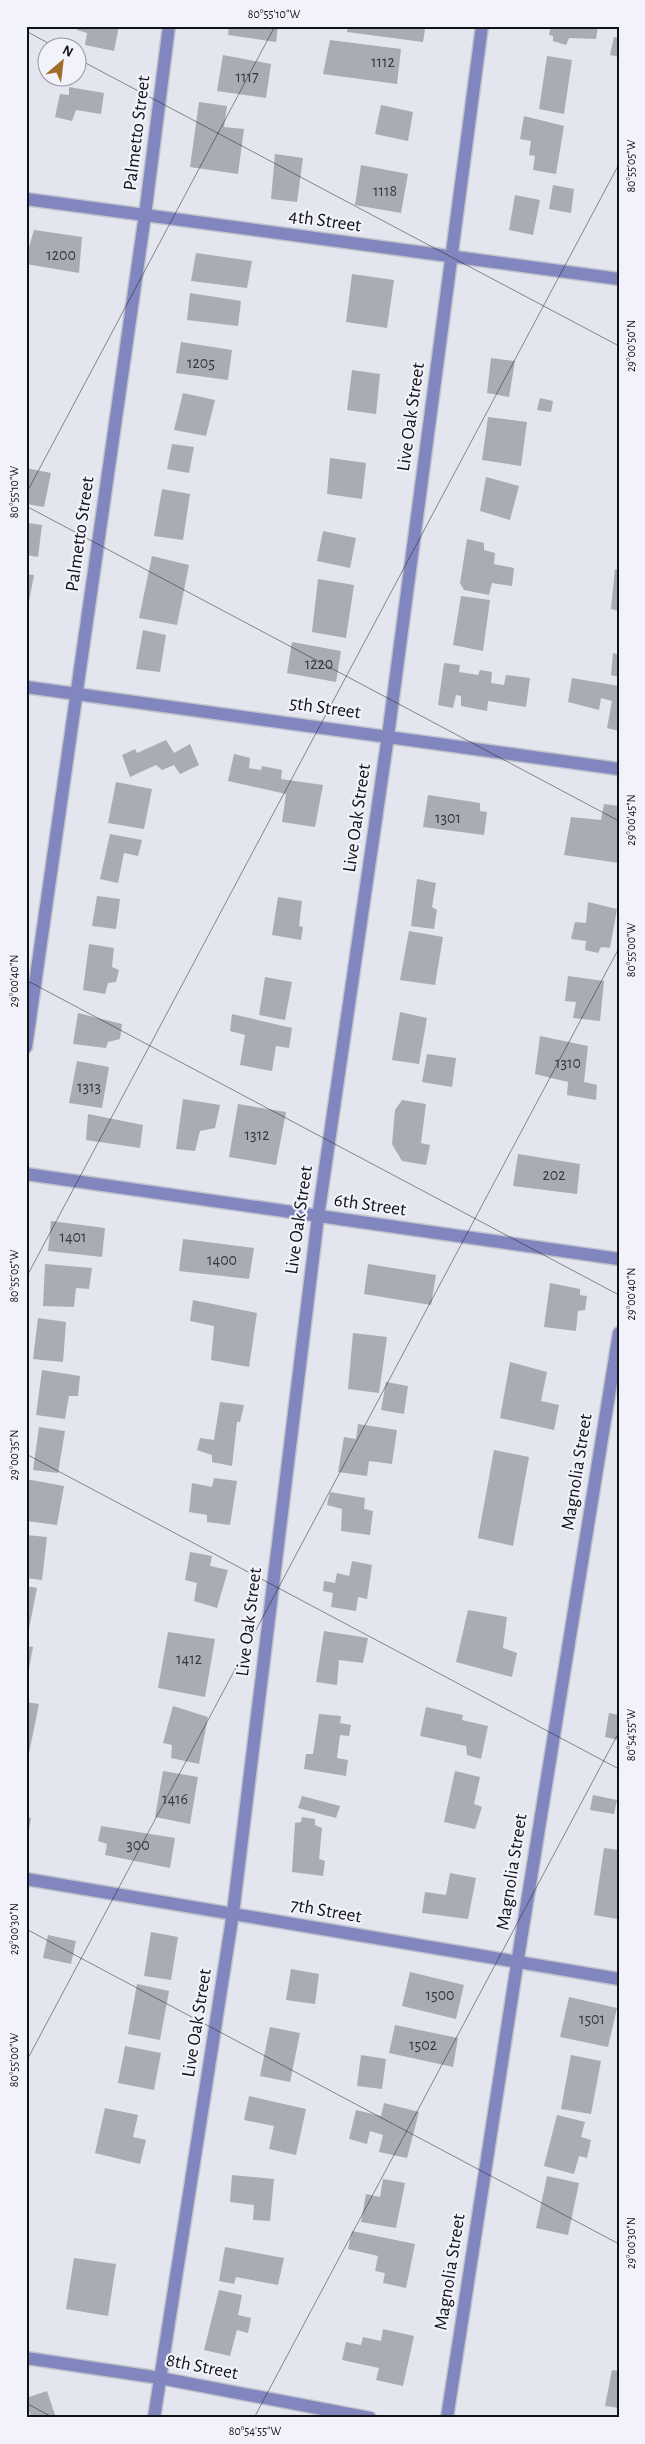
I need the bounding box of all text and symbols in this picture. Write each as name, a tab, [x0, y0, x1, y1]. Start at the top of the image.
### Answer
text: 80°55'10"W	[248, 8, 300, 20]
north arrow	[38, 38, 88, 88]
text: N	[60, 43, 75, 60]
house number: 1112	[371, 54, 395, 70]
house number: 1117	[235, 69, 259, 85]
street label: Palmetto Street	[121, 74, 153, 192]
text: 80°55'05"W	[625, 139, 637, 193]
house number: 1118	[373, 183, 397, 199]
street label: 4th Street	[288, 207, 362, 235]
house number: 1200	[46, 247, 76, 263]
text: 29°00'50"N	[625, 320, 637, 372]
house number: 1205	[187, 355, 215, 371]
street label: Live Oak Street	[394, 361, 428, 473]
text: 80°55'10"W	[8, 466, 20, 518]
street label: Palmetto Street	[63, 475, 97, 593]
house number: 1220	[305, 656, 333, 672]
street label: 5th Street	[288, 694, 362, 722]
street label: Live Oak Street	[340, 762, 374, 874]
text: 29°00'45"N	[625, 794, 637, 846]
house number: 1301	[435, 810, 461, 826]
text: 80°55'00"W	[625, 922, 637, 977]
text: 29°00'40"N	[8, 955, 20, 1007]
house number: 1310	[555, 1055, 581, 1071]
house number: 1313	[77, 1079, 101, 1095]
house number: 1312	[245, 1127, 269, 1143]
street label: Live Oak Street	[282, 1164, 316, 1276]
house number: 202	[542, 1167, 566, 1183]
street label: 6th Street	[333, 1191, 407, 1219]
house number: 1401	[59, 1229, 87, 1245]
text: 80°55'05"W	[8, 1249, 20, 1303]
house number: 1400	[207, 1252, 237, 1268]
text: 29°00'40"N	[625, 1268, 637, 1320]
street label: Magnolia Street	[558, 1412, 596, 1532]
text: 29°00'35"N	[8, 1430, 20, 1480]
street label: Live Oak Street	[233, 1566, 265, 1678]
house number: 1412	[176, 1651, 202, 1667]
text: 80°54'55"W	[625, 1708, 637, 1761]
house number: 1416	[162, 1791, 188, 1807]
street label: Magnolia Street	[493, 1812, 531, 1932]
house number: 300	[126, 1837, 150, 1853]
street label: 7th Street	[289, 1895, 363, 1927]
text: 29°00'30"N	[8, 1903, 20, 1955]
street label: Live Oak Street	[179, 1967, 215, 2079]
house number: 1500	[425, 1987, 455, 2003]
house number: 1501	[579, 2011, 605, 2027]
text: 80°55'00"W	[8, 2032, 20, 2087]
house number: 1502	[409, 2037, 437, 2053]
street label: Magnolia Street	[431, 2212, 469, 2332]
text: 29°00'30"N	[625, 2217, 637, 2269]
street label: 8th Street	[164, 2351, 240, 2383]
text: 80°54'55"W	[229, 2425, 282, 2437]

